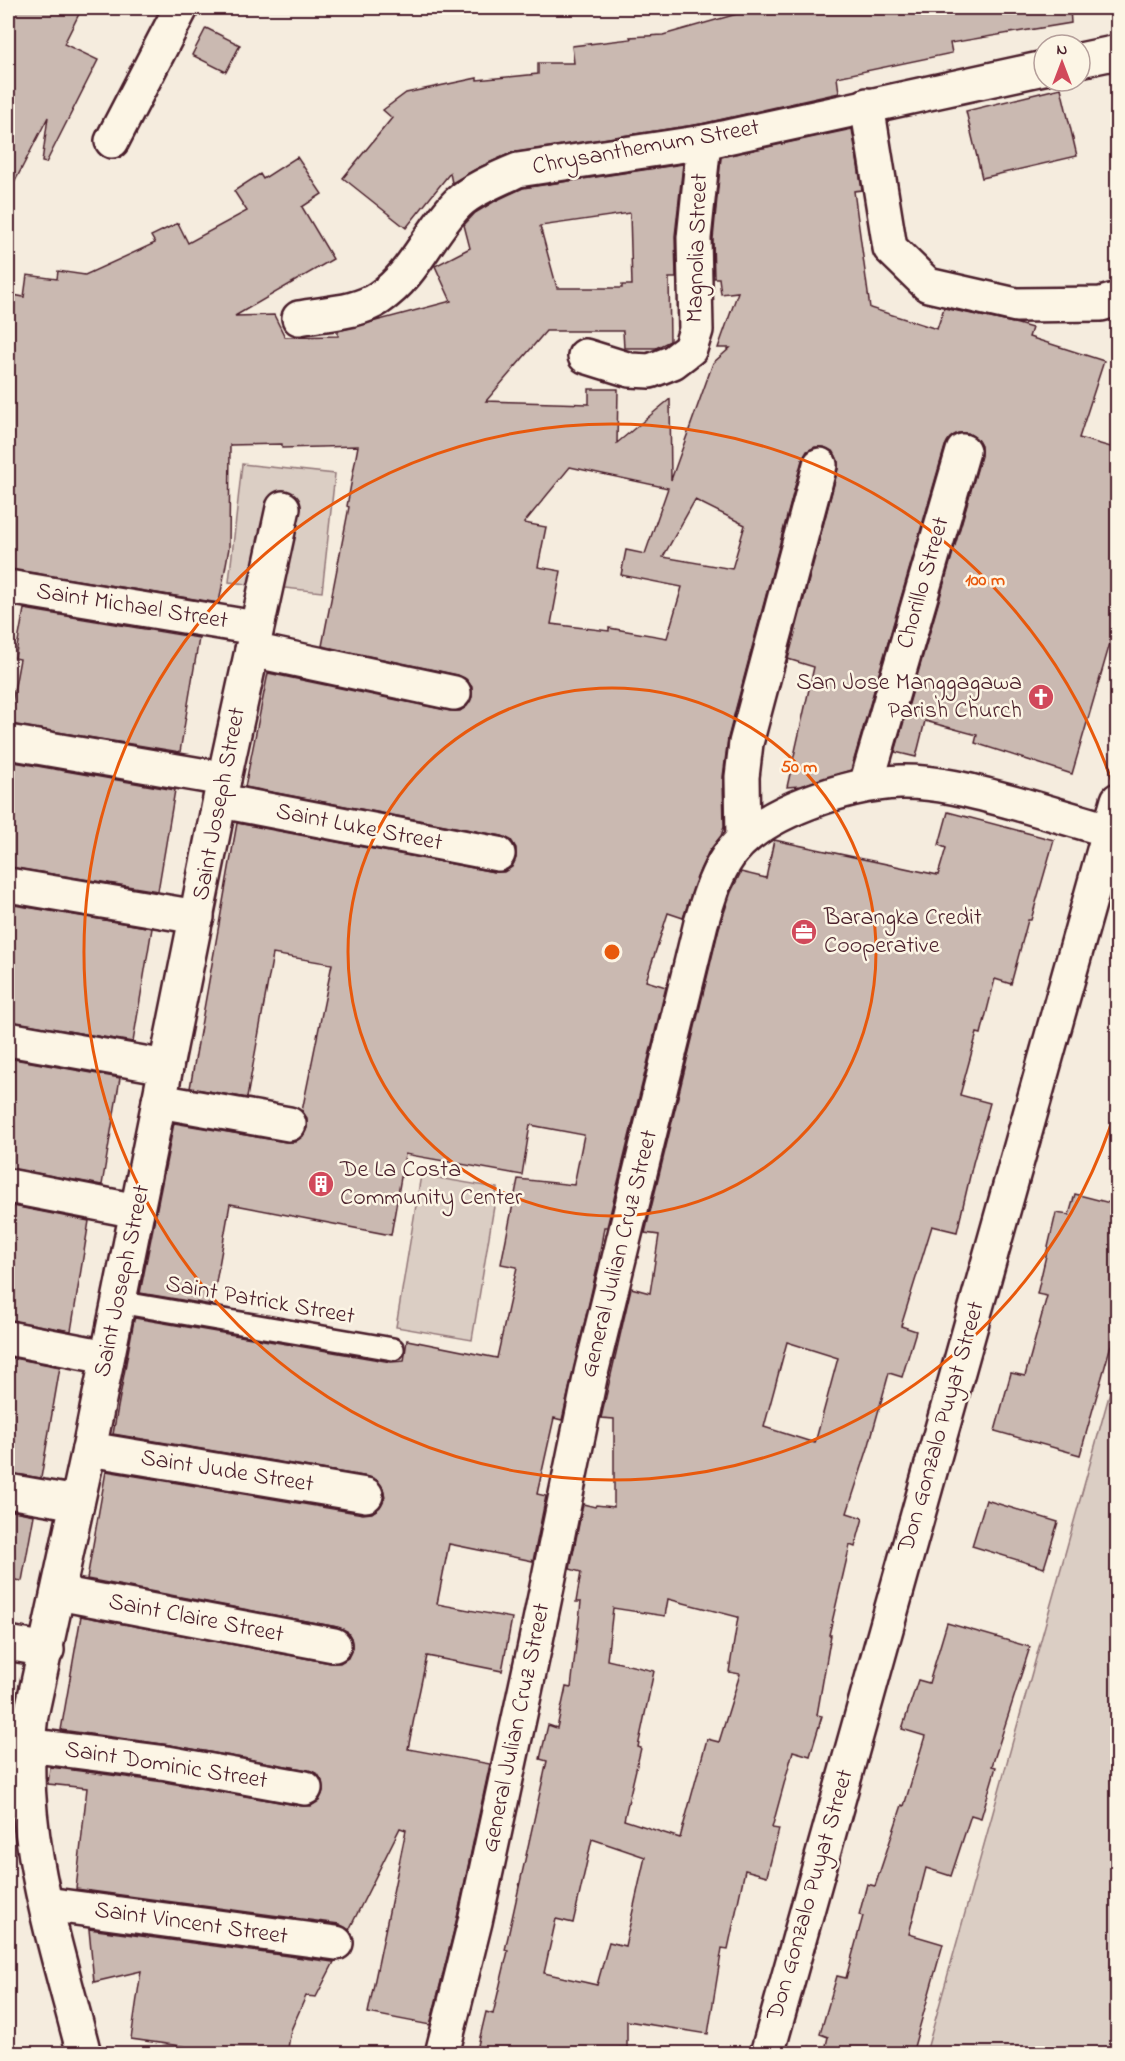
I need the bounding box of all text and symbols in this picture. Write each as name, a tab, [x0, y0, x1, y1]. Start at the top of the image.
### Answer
north arrow	[1032, 33, 1092, 93]
text: N	[1057, 38, 1068, 62]
street label: Chrysanthemum Street	[530, 111, 762, 186]
street label: Magnolia Street	[678, 173, 718, 323]
street label: Chorillo Street	[888, 513, 960, 653]
text: 100 m	[965, 568, 1005, 594]
street label: Saint Michael Street	[34, 575, 230, 639]
place label: San Jose Manggagawa Parish Church	[796, 666, 1022, 729]
church icon: San Jose Manggagawa Parish Church	[1026, 682, 1056, 712]
street label: Saint Joseph Street	[184, 704, 256, 904]
text: 50 m	[781, 755, 817, 781]
street label: Saint Luke Street	[273, 795, 445, 861]
place label: Barangka Credit Cooperative	[823, 901, 982, 964]
office icon: Barangka Credit Cooperative	[789, 917, 819, 947]
centre of rings	[602, 942, 622, 962]
street label: General Julian Cruz Street	[572, 1126, 668, 1382]
place label: De La Costa Community Center	[339, 1153, 523, 1217]
building icon: De La Costa Community Center	[306, 1169, 336, 1199]
street label: Saint Joseph Street	[86, 1182, 160, 1380]
street label: Saint Patrick Street	[163, 1267, 357, 1335]
street label: Don Gonzalo Puyat Street	[889, 1297, 996, 1558]
street label: Saint Jude Street	[138, 1441, 316, 1503]
street label: Saint Claire Street	[105, 1585, 287, 1653]
street label: General Julian Cruz Street	[473, 1600, 561, 1856]
street label: Saint Dominic Street	[62, 1733, 270, 1799]
street label: Don Gonzalo Puyat Street	[758, 1765, 865, 2026]
street label: Saint Vincent Street	[92, 1893, 290, 1955]

